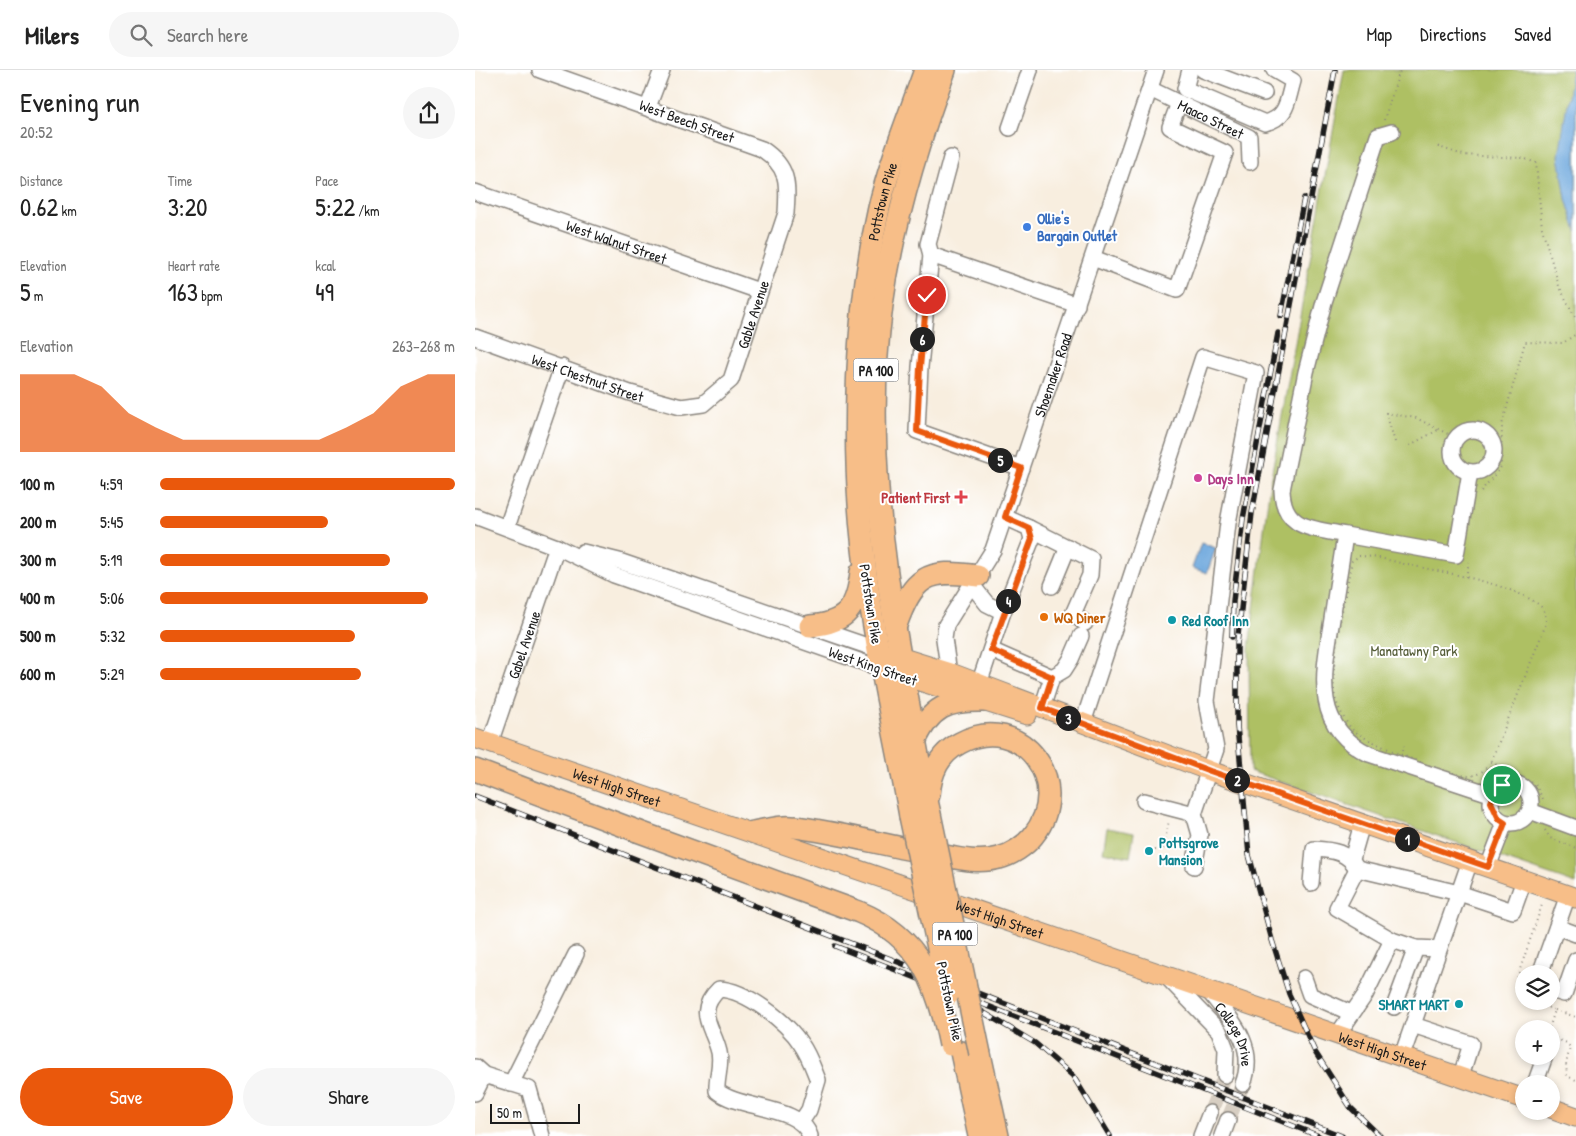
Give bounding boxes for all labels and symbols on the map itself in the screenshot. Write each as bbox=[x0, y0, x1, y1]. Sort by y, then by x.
street label: West Beech Street bbox=[637, 94, 738, 148]
street label: Maaco Street bbox=[1175, 94, 1248, 144]
street label: Pottstown Pike bbox=[862, 159, 902, 242]
place label: Ollie's Bargain Outlet bbox=[1037, 208, 1118, 247]
street label: West Walnut Street bbox=[564, 214, 671, 269]
marker: Ollie's Bargain Outlet bbox=[1021, 221, 1033, 233]
pin bbox=[906, 274, 948, 316]
street label: Gable Avenue bbox=[732, 277, 774, 351]
pin: 6 bbox=[909, 326, 935, 352]
street label: Shoemaker Road bbox=[1028, 330, 1077, 420]
street label: West Chestnut Street bbox=[529, 348, 647, 407]
road number: PA 100 bbox=[853, 358, 899, 382]
pin: 5 bbox=[987, 448, 1013, 472]
place label: Days Inn bbox=[1208, 468, 1254, 490]
marker: Days Inn bbox=[1192, 472, 1204, 484]
place label: Patient First bbox=[881, 487, 951, 508]
marker: Patient First bbox=[954, 490, 968, 504]
street label: Pottstown Pike bbox=[854, 563, 888, 645]
pin: 4 bbox=[995, 588, 1021, 614]
place label: WQ Diner bbox=[1054, 607, 1106, 628]
street label: Gabel Avenue bbox=[502, 608, 545, 681]
place label: Red Roof Inn bbox=[1182, 610, 1249, 631]
marker: WQ Diner bbox=[1038, 611, 1050, 623]
marker: Red Roof Inn bbox=[1166, 614, 1178, 626]
park label: Manatawny Park bbox=[1370, 640, 1458, 661]
street label: West King Street bbox=[826, 641, 921, 691]
pin: 3 bbox=[1055, 706, 1081, 730]
street label: West High Street bbox=[570, 762, 664, 812]
pin bbox=[1481, 764, 1523, 806]
pin: 2 bbox=[1225, 768, 1249, 792]
pin: 1 bbox=[1395, 826, 1419, 852]
place label: Pottsgrove Mansion bbox=[1159, 832, 1219, 870]
marker: Pottsgrove Mansion bbox=[1143, 845, 1155, 857]
street label: West High Street bbox=[953, 894, 1047, 944]
road number: PA 100 bbox=[933, 922, 977, 946]
street label: Pottstown Pike bbox=[931, 959, 969, 1043]
place label: SMART MART bbox=[1379, 994, 1450, 1015]
street label: College Drive bbox=[1210, 997, 1258, 1067]
marker: SMART MART bbox=[1453, 998, 1465, 1010]
street label: West High Street bbox=[1336, 1026, 1430, 1075]
scale bar bbox=[490, 1101, 580, 1124]

